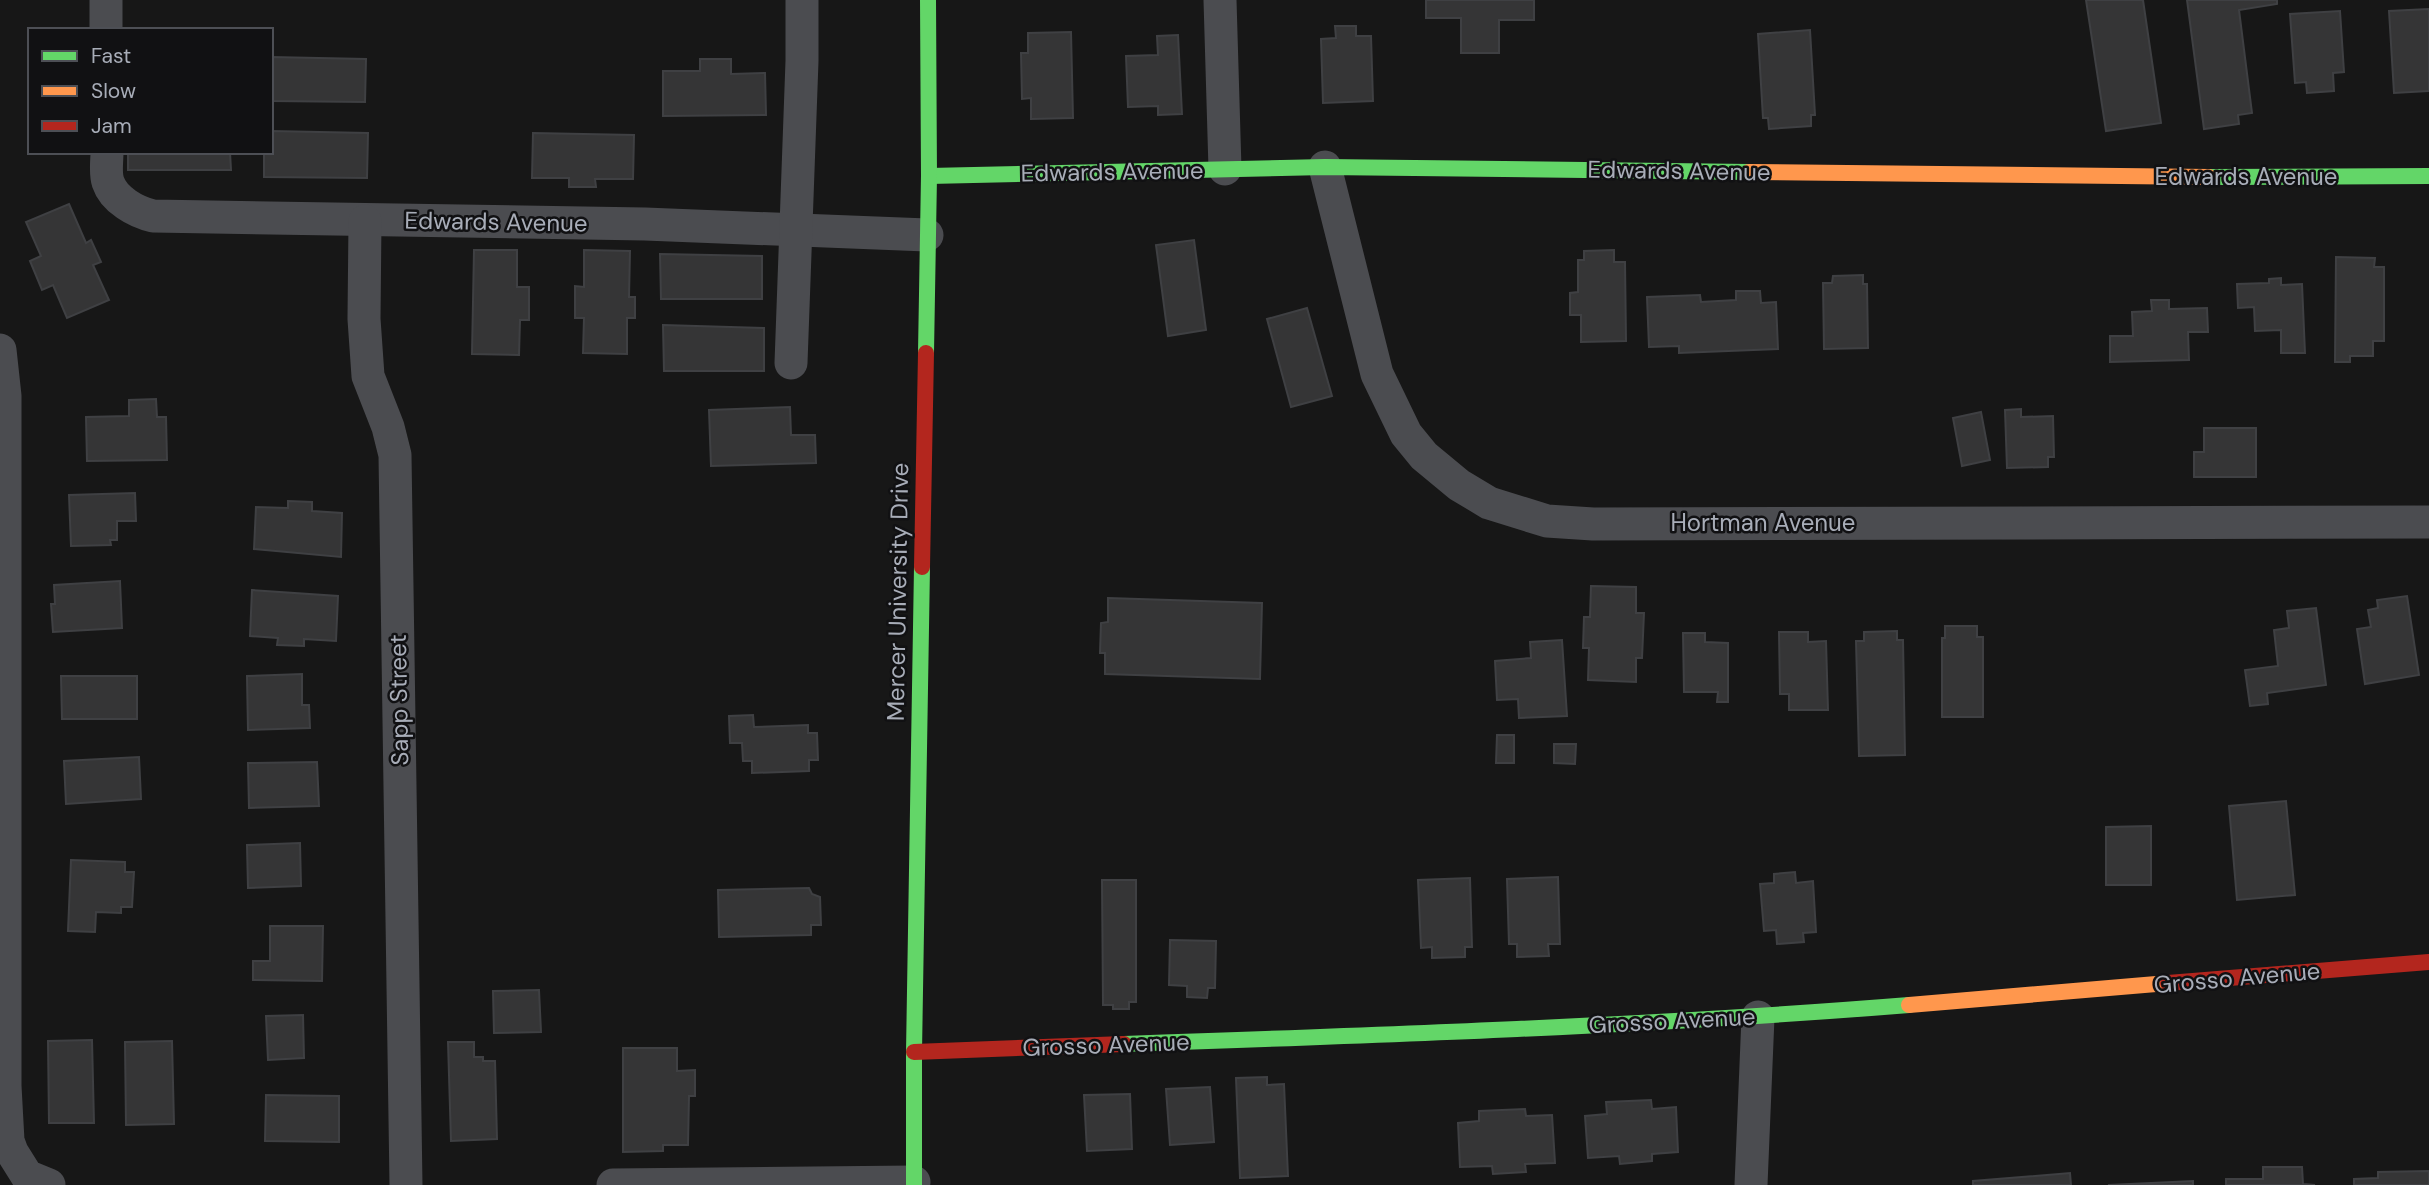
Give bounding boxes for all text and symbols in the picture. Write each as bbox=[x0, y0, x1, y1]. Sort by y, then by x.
legend bbox=[28, 28, 273, 154]
text: Fast bbox=[91, 42, 131, 70]
text: Slow bbox=[91, 77, 136, 105]
text: Jam bbox=[91, 112, 132, 140]
street label: Edwards Avenue bbox=[1587, 153, 1771, 188]
street label: Edwards Avenue bbox=[1020, 154, 1204, 189]
street label: Edwards Avenue bbox=[2155, 161, 2338, 192]
street label: Edwards Avenue bbox=[404, 204, 588, 239]
street label: Mercer University Drive bbox=[880, 463, 915, 721]
street label: Hortman Avenue bbox=[1670, 507, 1856, 538]
street label: Sapp Street bbox=[382, 634, 415, 766]
street label: Grosso Avenue bbox=[2152, 955, 2322, 1000]
street label: Grosso Avenue bbox=[1588, 1001, 1756, 1040]
street label: Grosso Avenue bbox=[1022, 1026, 1190, 1063]

